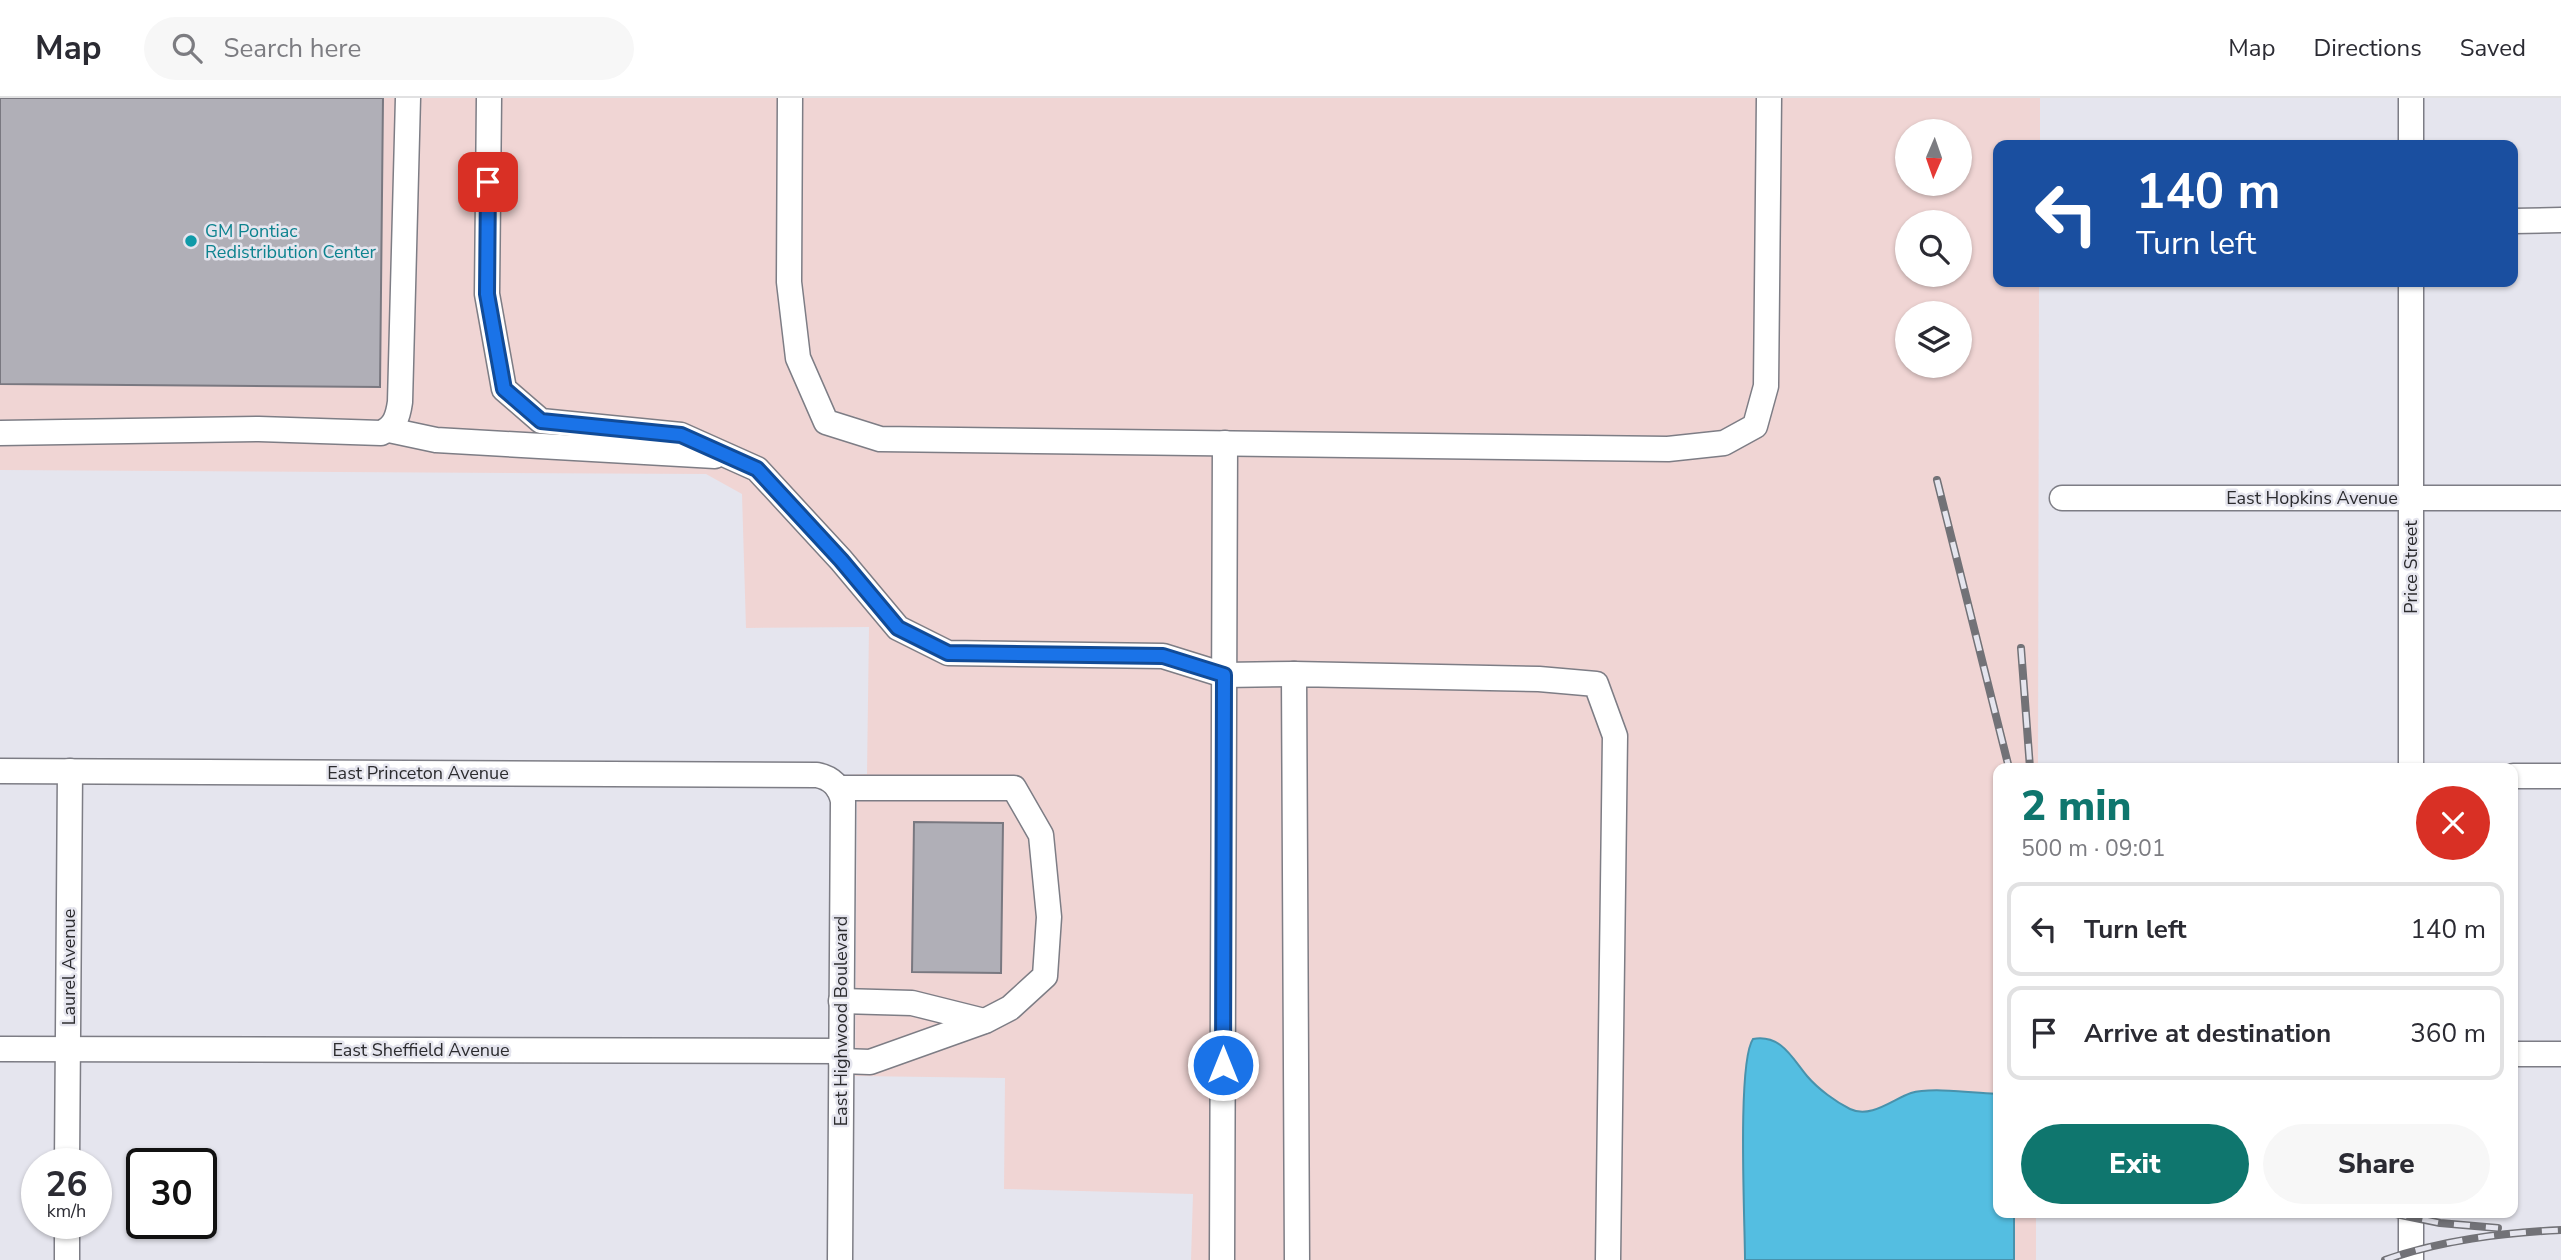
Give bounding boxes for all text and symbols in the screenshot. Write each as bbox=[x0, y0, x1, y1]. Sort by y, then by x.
search box bbox=[144, 17, 634, 80]
text: Map bbox=[35, 26, 102, 71]
icon: search bbox=[168, 29, 206, 67]
text: Search here bbox=[224, 31, 361, 66]
text: Map bbox=[2228, 32, 2275, 64]
text: Directions bbox=[2313, 32, 2422, 64]
text: Saved bbox=[2460, 32, 2526, 64]
north arrow bbox=[1895, 119, 1972, 196]
map controls bbox=[1895, 119, 1972, 378]
pin bbox=[458, 152, 518, 212]
text: 140 m bbox=[2136, 158, 2280, 225]
icon: arrive bbox=[469, 163, 507, 201]
icon: left bbox=[2021, 168, 2112, 259]
button: search bbox=[1895, 210, 1972, 287]
place label: GM Pontiac Redistribution Center bbox=[205, 219, 377, 264]
text: Turn left bbox=[2136, 222, 2256, 265]
marker: GM Pontiac Redistribution Center bbox=[183, 233, 199, 249]
button: layers bbox=[1895, 301, 1972, 378]
street label: East Hopkins Avenue bbox=[2226, 486, 2398, 510]
street label: Price Street bbox=[2399, 520, 2423, 614]
street label: East Princeton Avenue bbox=[327, 761, 509, 785]
text: 2 min bbox=[2021, 778, 2131, 835]
button: close bbox=[2416, 786, 2490, 860]
text: 500 m · 09:01 bbox=[2021, 833, 2166, 864]
street label: Laurel Avenue bbox=[57, 909, 81, 1025]
icon: left bbox=[2025, 910, 2063, 948]
text: Turn left bbox=[2084, 912, 2187, 947]
text: 140 m bbox=[2410, 912, 2486, 947]
street label: East Highwood Boulevard bbox=[829, 916, 853, 1126]
icon: arrive bbox=[2025, 1014, 2063, 1052]
text: Arrive at destination bbox=[2084, 1016, 2331, 1051]
text: 360 m bbox=[2410, 1016, 2486, 1051]
position arrow bbox=[1186, 1028, 1260, 1102]
street label: East Sheffield Avenue bbox=[332, 1038, 510, 1062]
button: Exit bbox=[2021, 1124, 2249, 1204]
button: Share bbox=[2263, 1124, 2490, 1204]
speed limit sign: 30 bbox=[126, 1148, 217, 1239]
text: 26 bbox=[45, 1161, 88, 1208]
text: km/h bbox=[47, 1199, 86, 1223]

